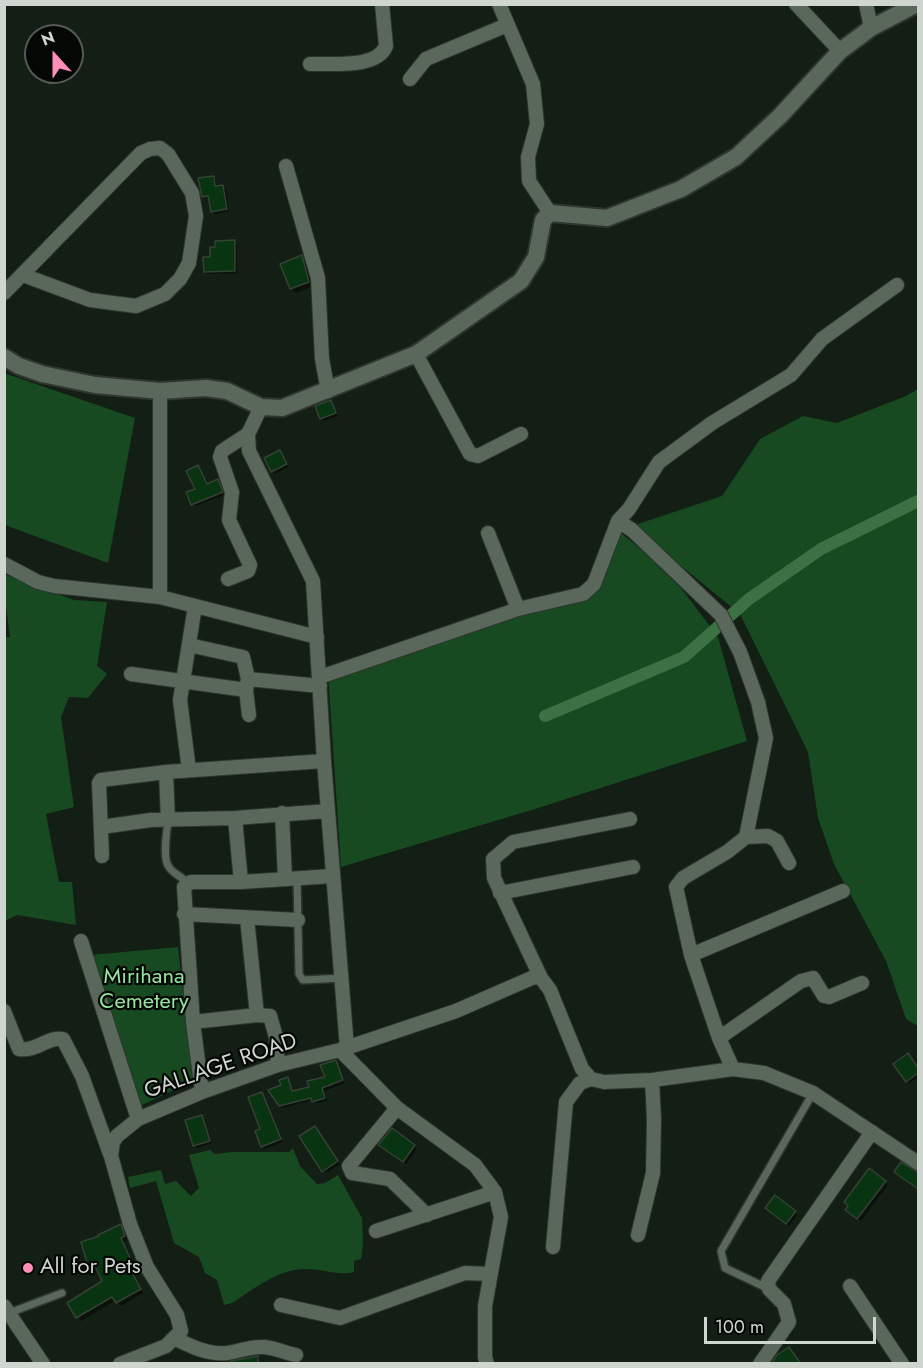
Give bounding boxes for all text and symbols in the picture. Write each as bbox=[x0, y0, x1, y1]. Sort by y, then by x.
north arrow bbox=[24, 24, 84, 84]
text: N bbox=[38, 26, 58, 52]
park label: Mirihana Cemetery bbox=[99, 965, 189, 1016]
street label: GALLAGE ROAD bbox=[141, 1029, 301, 1105]
place label: All for Pets bbox=[40, 1255, 141, 1281]
marker: All for Pets bbox=[21, 1261, 35, 1275]
scale bar bbox=[707, 1305, 880, 1343]
text: 100 m bbox=[715, 1314, 764, 1340]

